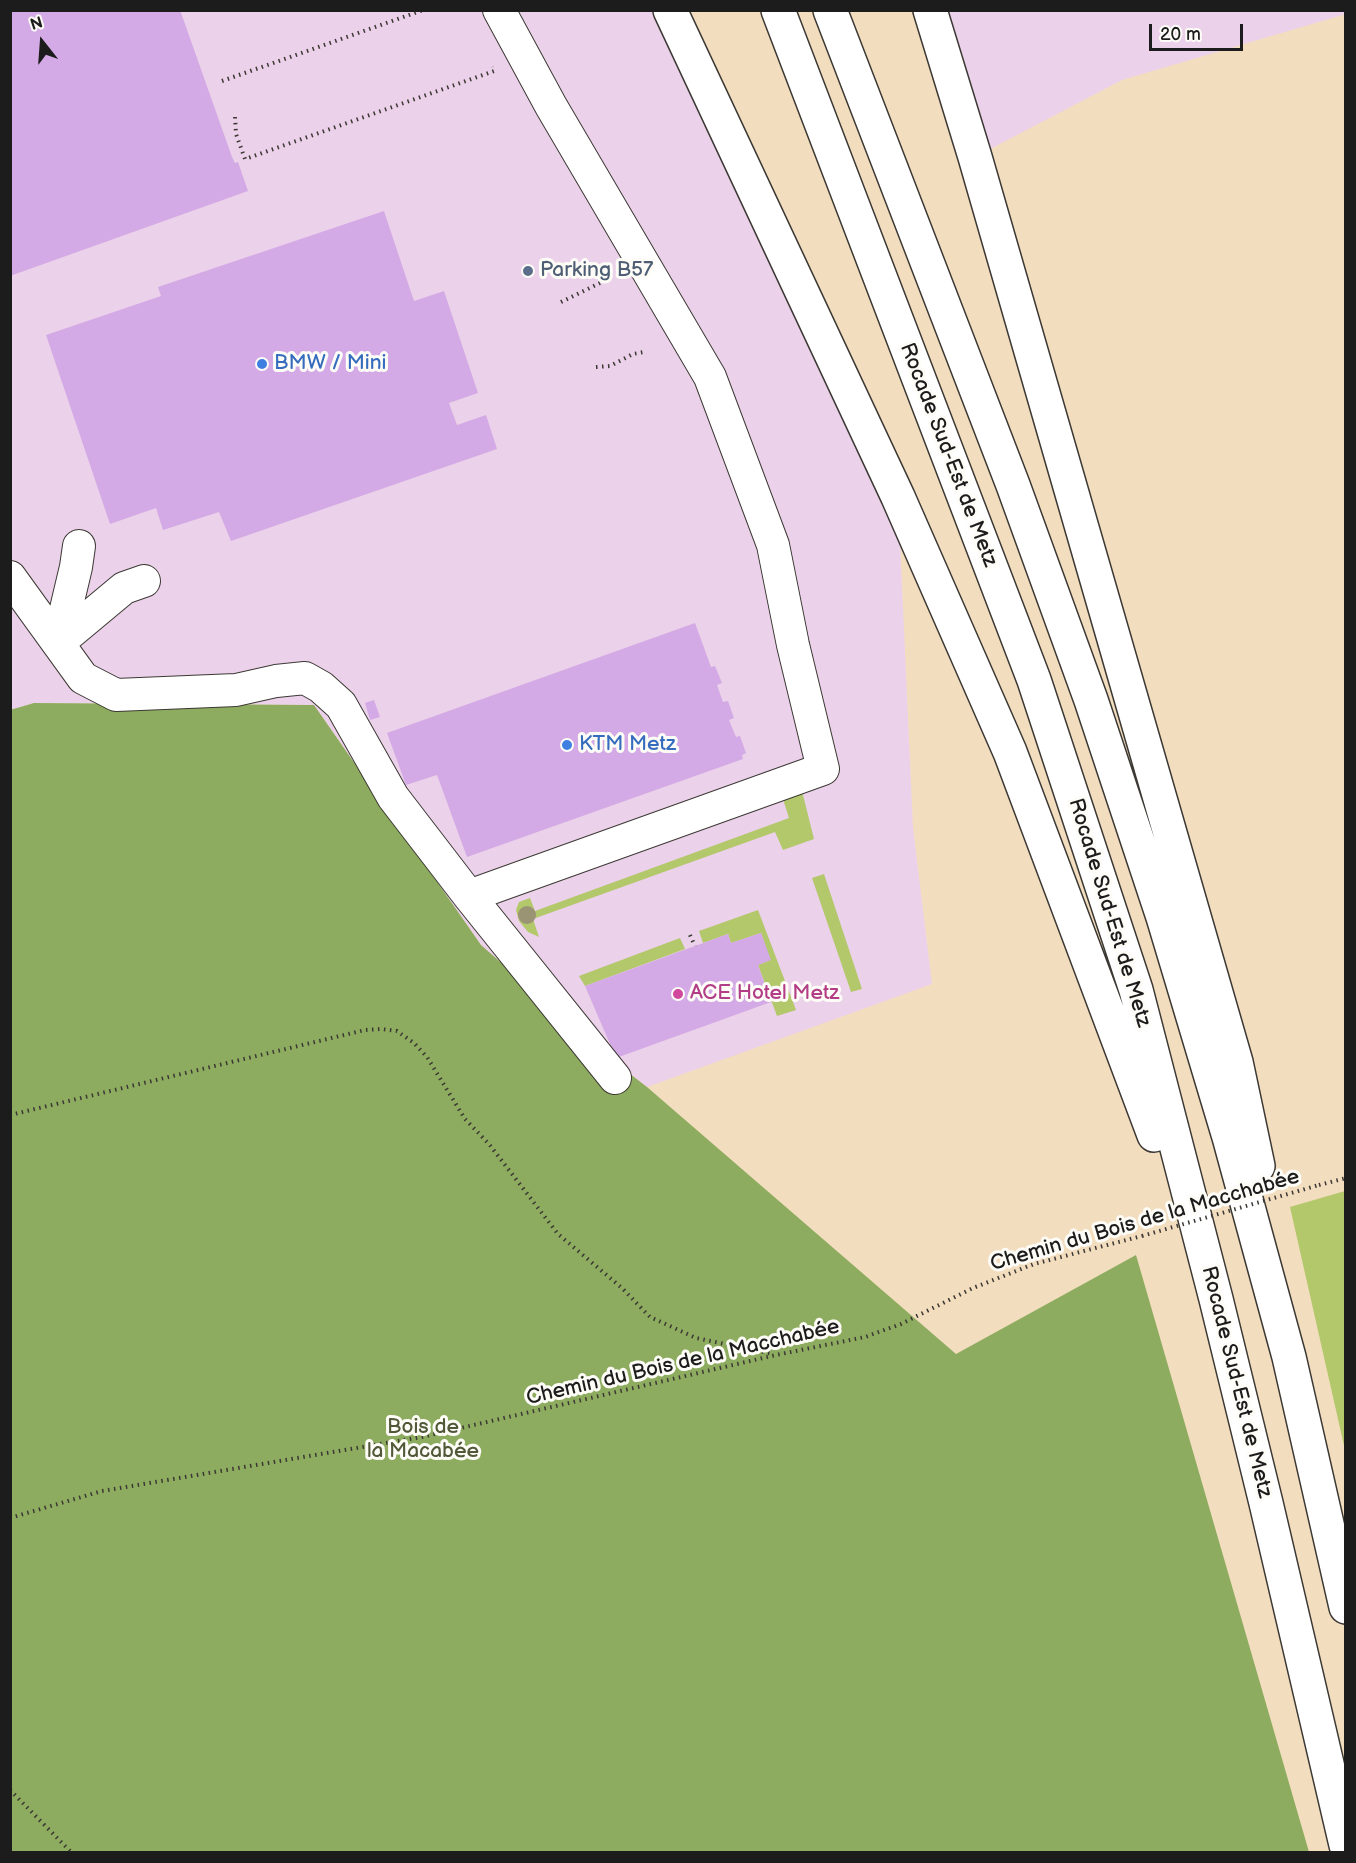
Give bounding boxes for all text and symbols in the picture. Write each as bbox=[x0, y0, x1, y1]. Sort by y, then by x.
north arrow bbox=[12, 12, 72, 72]
scale bar bbox=[1152, 12, 1246, 50]
text: N bbox=[28, 13, 45, 35]
text: 20 m bbox=[1160, 24, 1201, 45]
place label: Parking B57 bbox=[540, 258, 653, 284]
marker: Parking B57 bbox=[521, 264, 535, 278]
street label: Rocade Sud-Est de Metz bbox=[894, 339, 1002, 571]
place label: BMW / Mini bbox=[274, 351, 386, 377]
marker: BMW / Mini bbox=[255, 357, 269, 371]
place label: KTM Metz bbox=[579, 732, 676, 758]
marker: KTM Metz bbox=[560, 738, 574, 752]
street label: Rocade Sud-Est de Metz bbox=[1062, 796, 1156, 1030]
place label: ACE Hotel Metz bbox=[690, 981, 839, 1007]
marker: ACE Hotel Metz bbox=[671, 987, 685, 1001]
street label: Chemin du Bois de la Macchabée bbox=[987, 1165, 1303, 1277]
street label: Rocade Sud-Est de Metz bbox=[1195, 1264, 1277, 1500]
street label: Chemin du Bois de la Macchabée bbox=[524, 1315, 842, 1411]
park label: Bois de la Macabée bbox=[367, 1415, 479, 1465]

